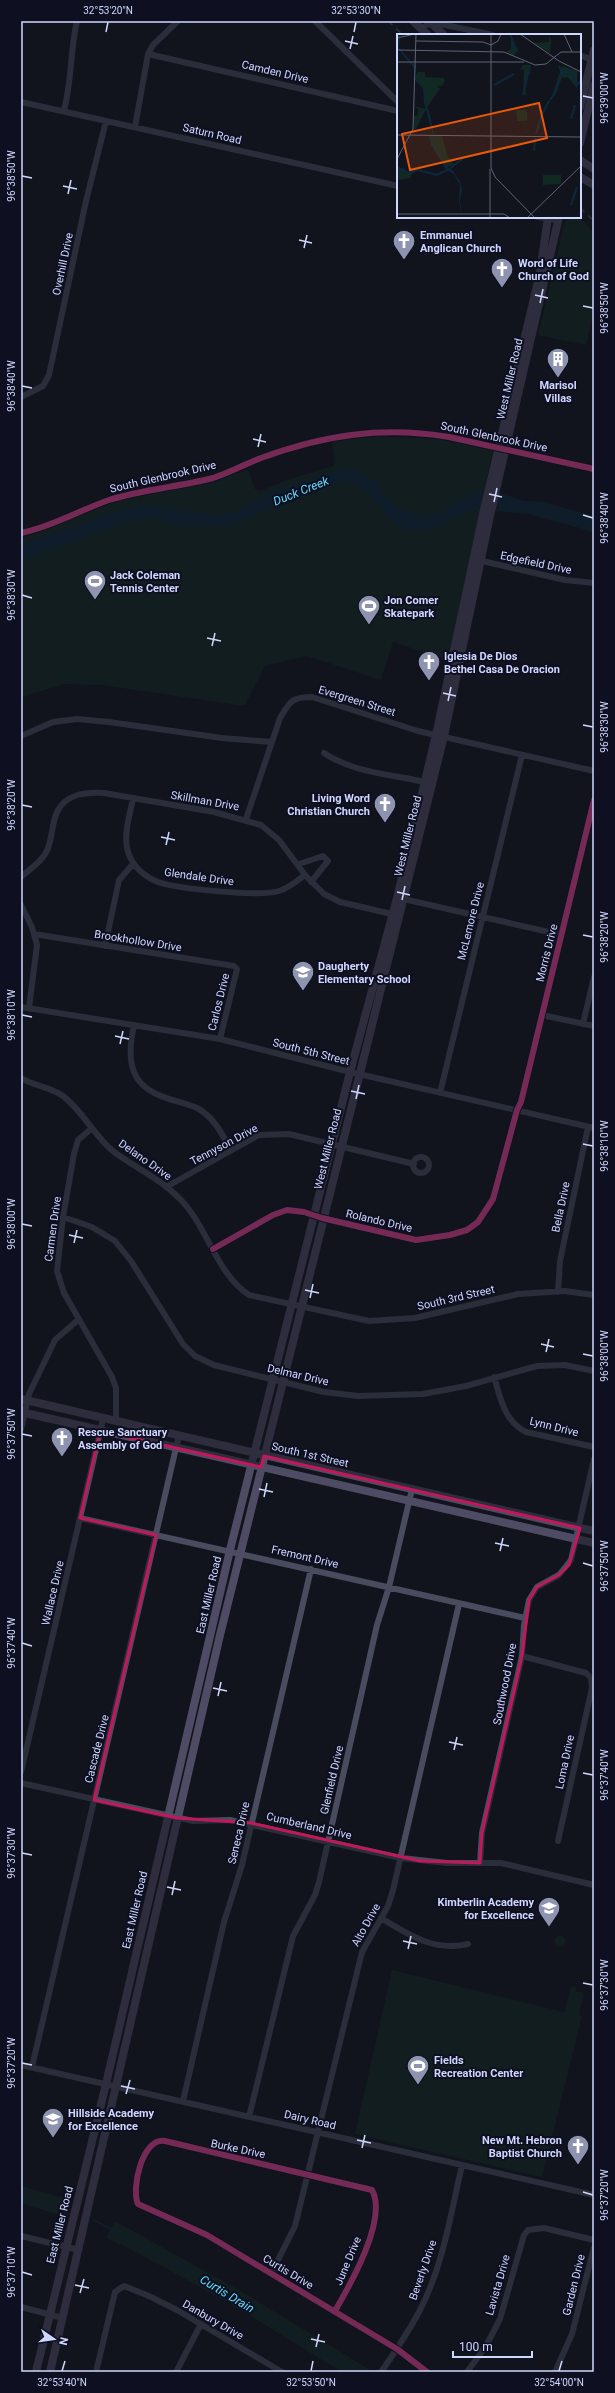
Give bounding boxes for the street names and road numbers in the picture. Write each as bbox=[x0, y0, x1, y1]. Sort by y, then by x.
street label: Camden Drive bbox=[240, 58, 310, 86]
street label: Saturn Road bbox=[181, 121, 243, 147]
street label: Overhill Drive bbox=[50, 231, 76, 297]
street label: West Miller Road bbox=[494, 337, 526, 421]
street label: South Glenbrook Drive bbox=[439, 419, 549, 455]
street label: South Glenbrook Drive bbox=[109, 458, 218, 496]
street label: Edgefield Drive bbox=[499, 549, 573, 577]
street label: Evergreen Street bbox=[317, 683, 398, 719]
street label: Skillman Drive bbox=[170, 789, 240, 813]
street label: West Miller Road bbox=[392, 794, 424, 878]
street label: Glendale Drive bbox=[163, 866, 235, 888]
street label: McLemore Drive bbox=[455, 880, 487, 961]
street label: Morris Drive bbox=[534, 923, 560, 983]
street label: Brookhollow Drive bbox=[93, 928, 183, 954]
street label: Carlos Drive bbox=[206, 972, 232, 1032]
street label: South 5th Street bbox=[271, 1036, 351, 1068]
street label: West Miller Road bbox=[312, 1107, 344, 1191]
street label: Tennyson Drive bbox=[188, 1122, 260, 1168]
street label: Delano Drive bbox=[116, 1137, 174, 1183]
street label: Bella Drive bbox=[549, 1180, 573, 1234]
street label: Carmen Drive bbox=[42, 1195, 64, 1263]
street label: Rolando Drive bbox=[345, 1207, 414, 1235]
street label: South 3rd Street bbox=[416, 1283, 496, 1313]
street label: Delmar Drive bbox=[266, 1362, 330, 1388]
street label: Lynn Drive bbox=[528, 1415, 580, 1439]
street label: South 1st Street bbox=[270, 1440, 350, 1470]
street label: Fremont Drive bbox=[270, 1543, 340, 1571]
street label: East Miller Road bbox=[194, 1555, 224, 1635]
street label: Wallace Drive bbox=[39, 1559, 67, 1627]
street label: Southwood Drive bbox=[491, 1642, 519, 1726]
street label: Cascade Drive bbox=[82, 1713, 112, 1785]
street label: Loma Drive bbox=[553, 1733, 577, 1790]
street label: Glenfield Drive bbox=[318, 1744, 346, 1816]
street label: Seneca Drive bbox=[226, 1800, 253, 1865]
street label: Cumberland Drive bbox=[265, 1810, 353, 1842]
street label: East Miller Road bbox=[120, 1870, 150, 1950]
street label: Alto Drive bbox=[349, 1901, 383, 1949]
street label: Dairy Road bbox=[283, 2108, 337, 2132]
street label: Burke Drive bbox=[210, 2137, 267, 2161]
street label: East Miller Road bbox=[44, 2185, 76, 2265]
street label: June Drive bbox=[332, 2235, 364, 2287]
street label: Beverly Drive bbox=[407, 2238, 439, 2302]
street label: Curtis Drive bbox=[260, 2252, 316, 2292]
street label: Lavista Drive bbox=[483, 2253, 513, 2317]
street label: Garden Drive bbox=[560, 2253, 588, 2317]
street label: Danbury Drive bbox=[180, 2297, 246, 2343]

